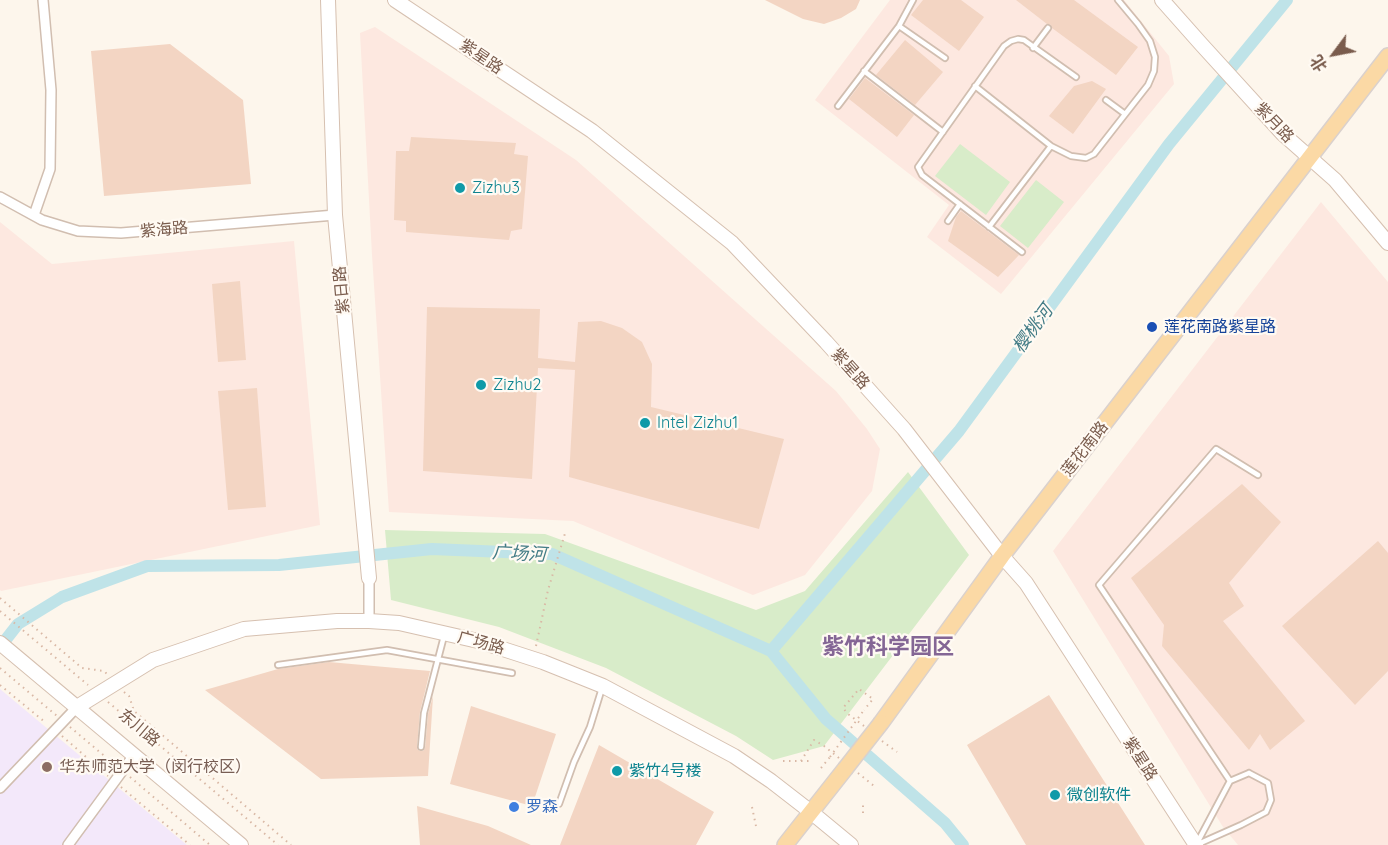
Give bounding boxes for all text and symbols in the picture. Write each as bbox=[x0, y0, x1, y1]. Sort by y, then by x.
north arrow bbox=[1304, 24, 1364, 84]
street label: 紫星路 bbox=[456, 36, 506, 78]
text: 北 bbox=[1306, 51, 1331, 76]
street label: 紫月路 bbox=[1250, 99, 1298, 147]
place label: Zizhu3 bbox=[472, 178, 520, 198]
marker: Zizhu3 bbox=[453, 181, 467, 195]
street label: 紫海路 bbox=[139, 218, 189, 242]
street label: 紫日路 bbox=[330, 265, 354, 315]
water label: 樱桃河 bbox=[1008, 301, 1058, 357]
place label: 莲花南路紫星路 bbox=[1164, 317, 1276, 337]
marker: 莲花南路紫星路 bbox=[1145, 320, 1159, 334]
street label: 紫星路 bbox=[827, 345, 873, 393]
place label: Zizhu2 bbox=[493, 375, 541, 395]
marker: Zizhu2 bbox=[474, 378, 488, 392]
place label: Intel Zizhu1 bbox=[657, 413, 738, 433]
marker: Intel Zizhu1 bbox=[638, 416, 652, 430]
street label: 莲花南路 bbox=[1058, 418, 1112, 480]
water label: 广场河 bbox=[491, 542, 547, 566]
street label: 广场路 bbox=[455, 628, 507, 658]
district label: 紫竹科学园区 bbox=[822, 634, 954, 660]
street label: 东川路 bbox=[114, 705, 164, 751]
street label: 紫星路 bbox=[1119, 734, 1161, 784]
place label: 华东师范大学（闵行校区） bbox=[59, 757, 251, 777]
marker: 华东师范大学（闵行校区） bbox=[40, 760, 54, 774]
place label: 紫竹4号楼 bbox=[629, 761, 701, 781]
marker: 紫竹4号楼 bbox=[610, 764, 624, 778]
place label: 微创软件 bbox=[1067, 785, 1131, 805]
marker: 微创软件 bbox=[1048, 788, 1062, 802]
place label: 罗森 bbox=[526, 797, 558, 817]
marker: 罗森 bbox=[507, 800, 521, 814]

